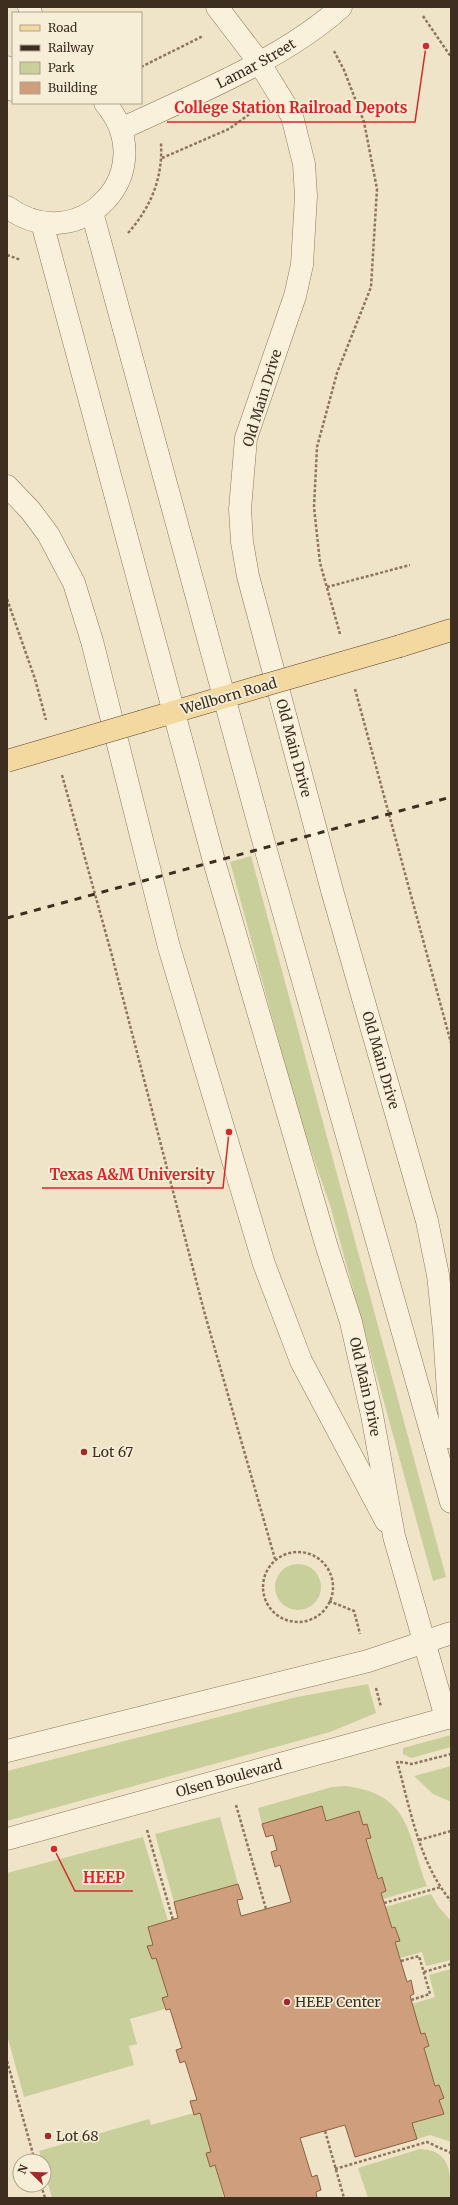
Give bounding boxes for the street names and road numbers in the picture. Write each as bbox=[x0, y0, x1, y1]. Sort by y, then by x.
street label: Lamar Street bbox=[213, 34, 299, 92]
street label: Old Main Drive bbox=[239, 347, 285, 449]
street label: Wellborn Road bbox=[178, 674, 280, 719]
street label: Old Main Drive bbox=[272, 697, 316, 799]
street label: Old Main Drive bbox=[358, 1009, 403, 1111]
street label: Old Main Drive bbox=[346, 1335, 385, 1438]
street label: Olsen Boulevard bbox=[174, 1755, 284, 1801]

